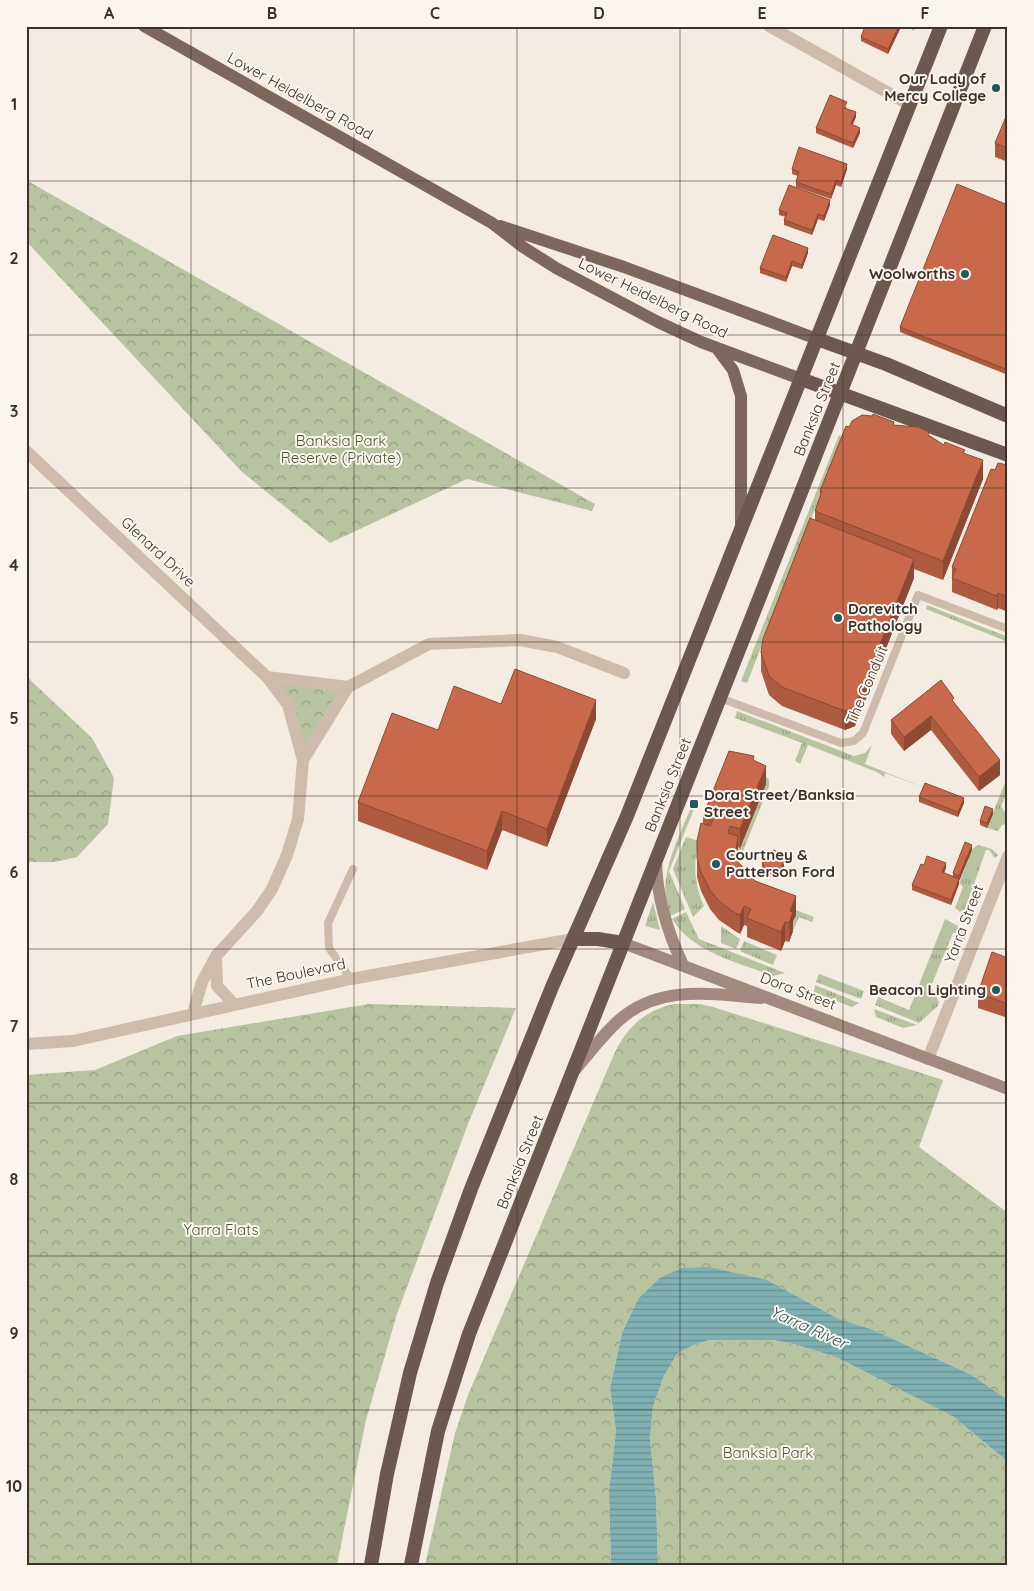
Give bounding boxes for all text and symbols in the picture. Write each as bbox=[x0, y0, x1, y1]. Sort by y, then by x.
text: A bbox=[104, 3, 115, 23]
text: B bbox=[267, 3, 277, 23]
text: C bbox=[430, 3, 440, 23]
text: D bbox=[593, 3, 605, 23]
text: E bbox=[757, 3, 767, 23]
text: F bbox=[921, 3, 930, 23]
street label: Lower Heidelberg Road bbox=[224, 48, 377, 144]
place label: Our Lady of Mercy College bbox=[884, 69, 986, 105]
marker: Our Lady of Mercy College bbox=[990, 82, 1002, 94]
text: 1 bbox=[11, 94, 17, 114]
text: 2 bbox=[9, 248, 19, 268]
street label: Lower Heidelberg Road bbox=[575, 253, 731, 342]
place label: Woolworths bbox=[869, 264, 955, 283]
marker: Woolworths bbox=[959, 268, 971, 280]
street label: Banksia Street bbox=[789, 359, 844, 459]
text: 3 bbox=[10, 401, 18, 421]
park label: Banksia Park Reserve (Private) bbox=[281, 431, 401, 467]
street label: Glenard Drive bbox=[117, 512, 199, 591]
text: 4 bbox=[9, 555, 19, 575]
place label: Dorevitch Pathology bbox=[848, 599, 922, 635]
marker: Dorevitch Pathology bbox=[832, 612, 844, 624]
street label: The Conduit bbox=[841, 643, 892, 727]
text: 5 bbox=[9, 708, 19, 728]
street label: Banksia Street bbox=[640, 735, 695, 835]
place label: Dora Street/Banksia Street bbox=[704, 785, 855, 821]
marker: Dora Street/Banksia Street bbox=[688, 798, 700, 810]
place label: Courtney & Patterson Ford bbox=[726, 845, 835, 881]
marker: Courtney & Patterson Ford bbox=[710, 858, 722, 870]
text: 6 bbox=[10, 862, 19, 882]
street label: Yarra Street bbox=[940, 882, 987, 966]
street label: The Boulevard bbox=[245, 954, 347, 993]
street label: Dora Street bbox=[758, 967, 839, 1014]
place label: Beacon Lighting bbox=[869, 980, 986, 999]
marker: Beacon Lighting bbox=[990, 984, 1002, 996]
text: 7 bbox=[10, 1016, 19, 1036]
street label: Banksia Street bbox=[492, 1112, 547, 1212]
text: 8 bbox=[10, 1169, 19, 1189]
park label: Yarra Flats bbox=[183, 1220, 259, 1239]
water label: Yarra River bbox=[767, 1301, 852, 1354]
text: 9 bbox=[9, 1323, 19, 1343]
park label: Banksia Park bbox=[723, 1443, 813, 1462]
text: 10 bbox=[6, 1476, 22, 1496]

